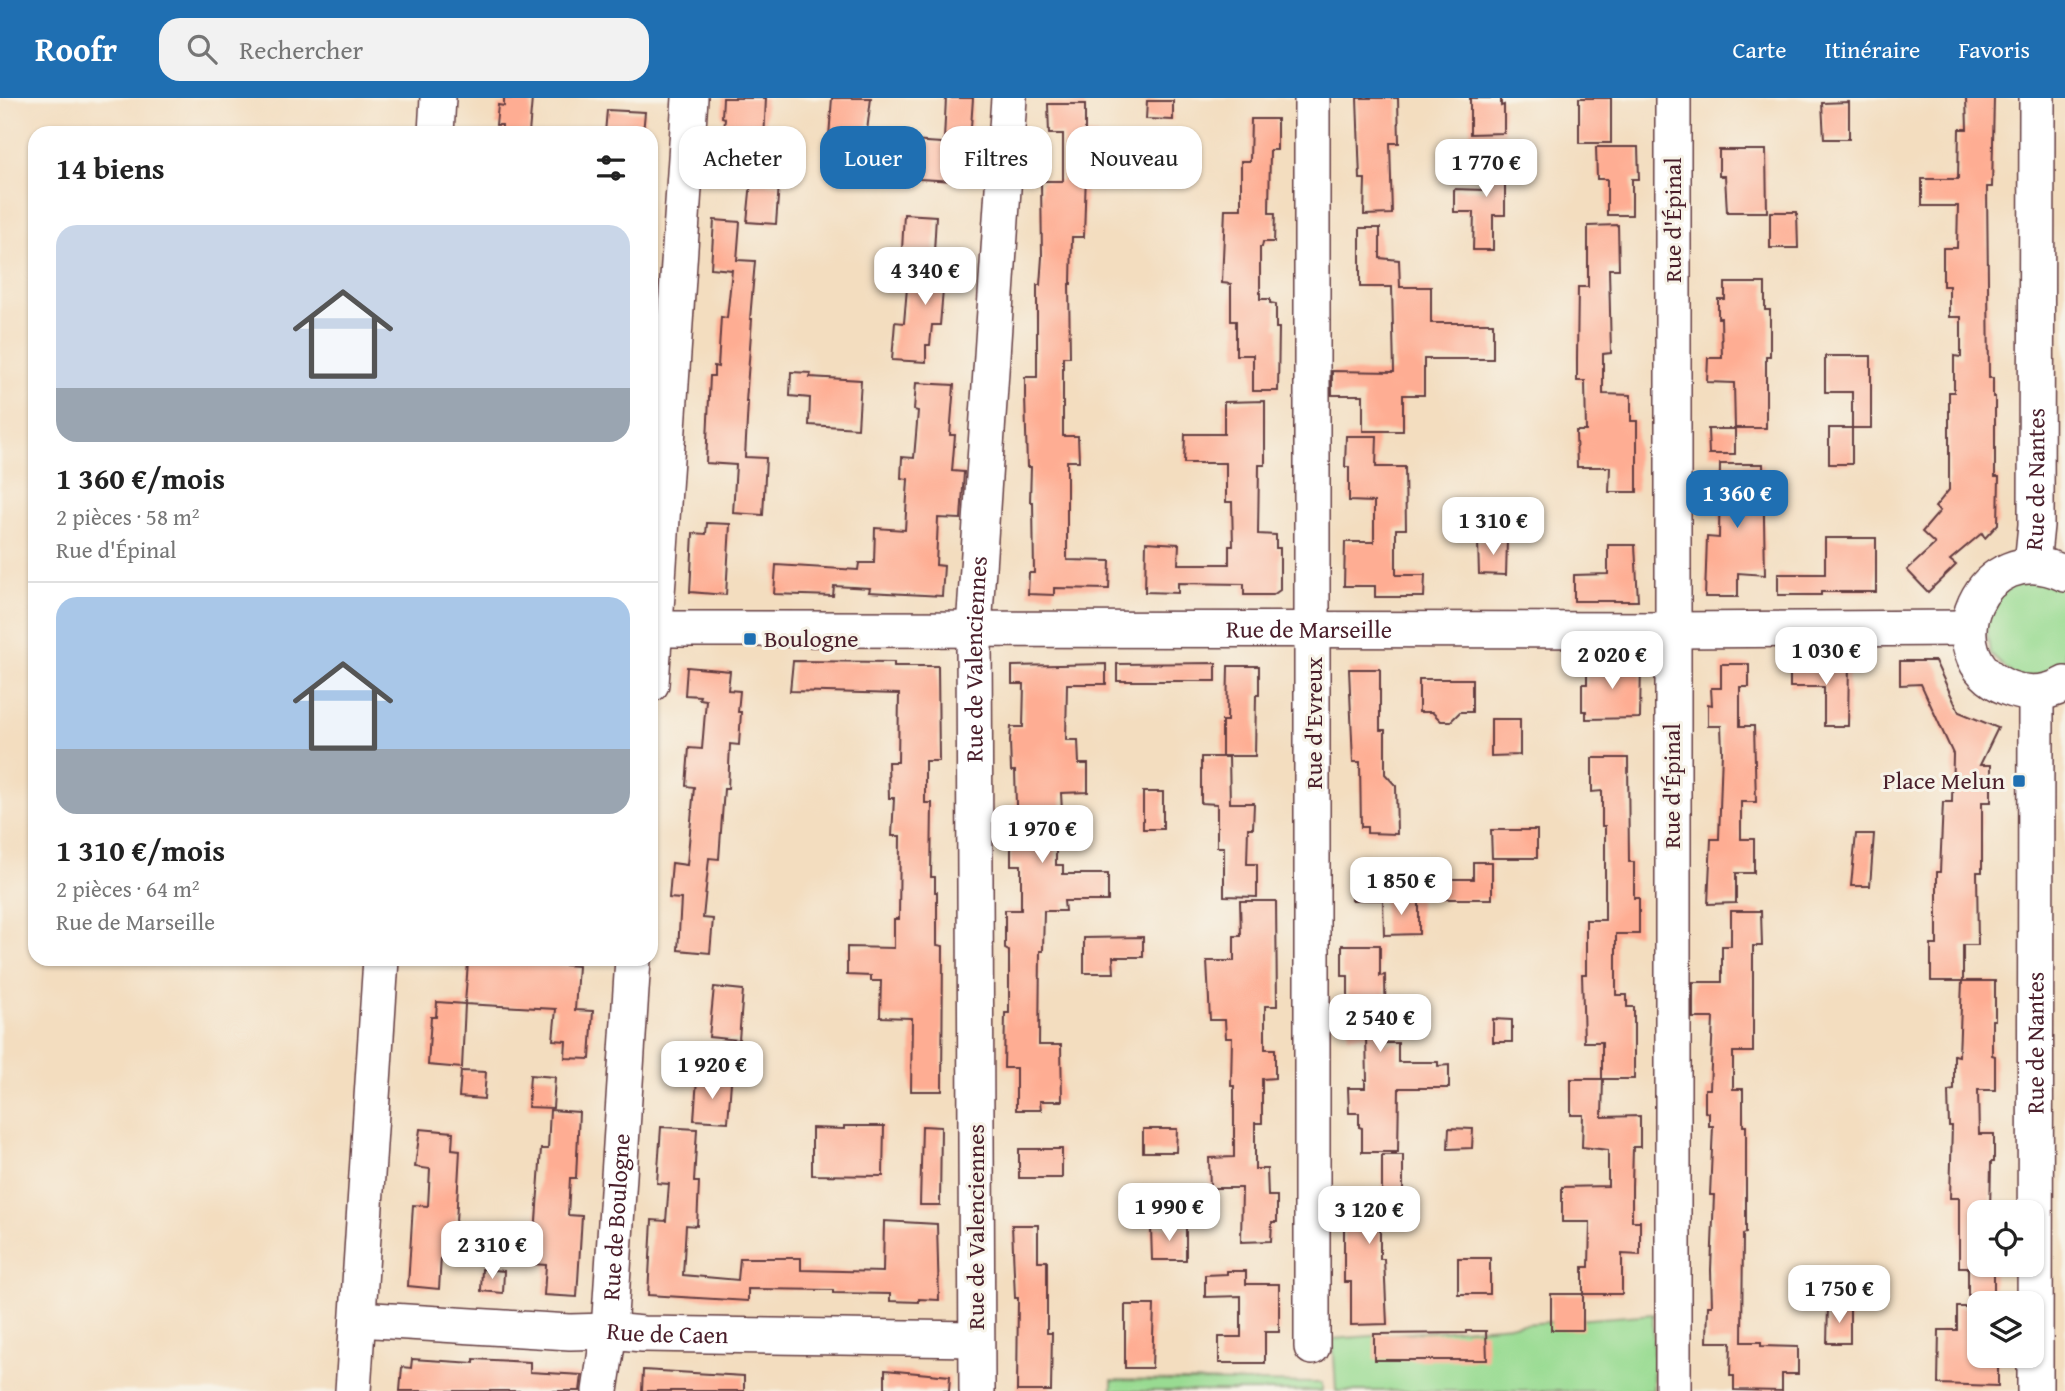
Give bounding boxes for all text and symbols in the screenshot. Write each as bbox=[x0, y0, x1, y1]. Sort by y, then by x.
search box bbox=[159, 18, 649, 81]
text: Roofr bbox=[35, 25, 117, 73]
icon: search bbox=[183, 30, 221, 68]
text: Rechercher bbox=[239, 30, 363, 69]
text: Carte bbox=[1733, 32, 1787, 67]
text: Itinéraire bbox=[1825, 32, 1920, 67]
text: Favoris bbox=[1958, 32, 2030, 67]
chip: Acheter bbox=[679, 126, 806, 189]
chip: Louer bbox=[820, 126, 926, 189]
chip: Filtres bbox=[940, 126, 1052, 189]
chip: Nouveau bbox=[1066, 126, 1202, 189]
pin: 1 770 € bbox=[1421, 140, 1551, 199]
text: 1 770 € bbox=[1451, 145, 1521, 178]
text: 14 biens bbox=[56, 146, 165, 190]
icon: filters bbox=[592, 149, 630, 187]
street label: Rue d'Épinal bbox=[1655, 157, 1690, 283]
pin: 4 340 € bbox=[860, 248, 990, 307]
text: 4 340 € bbox=[890, 253, 960, 286]
icon: home bbox=[280, 271, 406, 397]
street label: Rue de Nantes bbox=[2016, 408, 2053, 552]
text: 1 360 €/mois bbox=[56, 456, 225, 500]
pin: 1 360 € bbox=[1672, 470, 1802, 530]
text: 1 360 € bbox=[1702, 476, 1772, 509]
pin: 1 310 € bbox=[1428, 498, 1558, 557]
text: 2 pièces · 58 m² bbox=[56, 500, 200, 533]
text: 1 310 € bbox=[1458, 503, 1528, 536]
text: Rue d'Épinal bbox=[56, 533, 176, 566]
street label: Rue de Valenciennes bbox=[956, 555, 996, 762]
street label: Rue de Marseille bbox=[1226, 612, 1392, 647]
place label: Boulogne bbox=[764, 621, 859, 656]
pin: 1 030 € bbox=[1761, 628, 1891, 687]
marker: Boulogne bbox=[742, 631, 758, 647]
pin: 2 020 € bbox=[1547, 632, 1677, 691]
text: 1 030 € bbox=[1791, 633, 1861, 666]
text: 2 020 € bbox=[1577, 637, 1647, 670]
icon: home bbox=[280, 643, 406, 769]
street label: Rue d'Evreux bbox=[1296, 656, 1331, 789]
street label: Rue d'Épinal bbox=[1654, 723, 1689, 849]
place label: Place Melun bbox=[1883, 763, 2006, 798]
marker: Place Melun bbox=[2011, 773, 2027, 789]
pin: 1 970 € bbox=[977, 806, 1107, 865]
text: 1 970 € bbox=[1007, 811, 1077, 844]
text: 1 310 €/mois bbox=[56, 828, 225, 872]
pin: 1 850 € bbox=[1336, 858, 1466, 917]
text: 1 850 € bbox=[1366, 863, 1436, 896]
text: 2 pièces · 64 m² bbox=[56, 872, 200, 905]
text: Rue de Marseille bbox=[56, 905, 215, 938]
street label: Rue de Nantes bbox=[2017, 972, 2053, 1114]
pin: 2 540 € bbox=[1315, 995, 1445, 1054]
text: 2 540 € bbox=[1345, 1000, 1415, 1033]
pin: 1 920 € bbox=[647, 1042, 777, 1101]
text: 1 920 € bbox=[677, 1047, 747, 1080]
street label: Rue de Valenciennes bbox=[958, 1124, 993, 1330]
street label: Rue de Boulogne bbox=[593, 1132, 639, 1301]
pin: 1 990 € bbox=[1104, 1184, 1234, 1243]
pin: 3 120 € bbox=[1304, 1186, 1434, 1246]
text: 1 990 € bbox=[1134, 1189, 1204, 1222]
text: 3 120 € bbox=[1334, 1192, 1404, 1225]
map controls bbox=[1967, 1200, 2044, 1368]
button: locate bbox=[1967, 1200, 2044, 1277]
pin: 2 310 € bbox=[427, 1222, 557, 1281]
text: 2 310 € bbox=[457, 1227, 527, 1260]
pin: 1 750 € bbox=[1774, 1266, 1904, 1325]
text: 1 750 € bbox=[1804, 1271, 1874, 1304]
button: layers bbox=[1967, 1291, 2044, 1368]
street label: Rue de Caen bbox=[605, 1313, 729, 1352]

